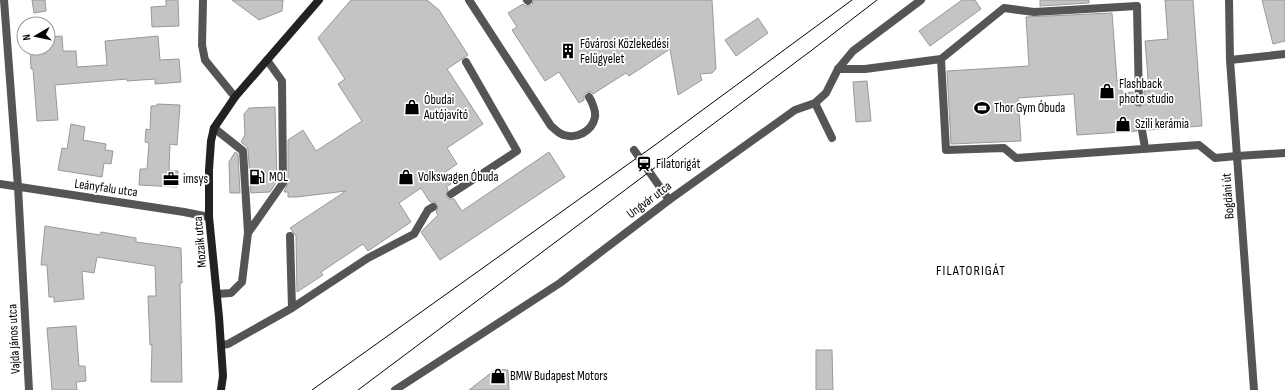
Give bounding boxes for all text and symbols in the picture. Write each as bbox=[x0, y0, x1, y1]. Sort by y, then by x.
north arrow bbox=[16, 16, 56, 56]
text: N bbox=[20, 33, 33, 41]
place label: Fővárosi Közlekedési Felügyelet bbox=[580, 36, 669, 67]
building icon: Fővárosi Közlekedési Felügyelet bbox=[559, 42, 577, 60]
place label: Flashback photo studio bbox=[1119, 76, 1174, 107]
shop icon: Flashback photo studio bbox=[1098, 82, 1116, 100]
place label: Óbudai Autójavító bbox=[423, 92, 468, 123]
shop icon: Óbudai Autójavító bbox=[403, 98, 421, 116]
sports icon: Thor Gym Óbuda bbox=[973, 99, 991, 117]
place label: Thor Gym Óbuda bbox=[994, 100, 1065, 116]
shop icon: Szili kerámia bbox=[1114, 115, 1132, 133]
place label: Szili kerámia bbox=[1135, 116, 1189, 132]
station icon: Filatorigát bbox=[635, 155, 653, 173]
place label: Filatorigát bbox=[656, 156, 700, 172]
fuel station icon: MOL bbox=[248, 168, 266, 186]
shop icon: Volkswagen Óbuda bbox=[397, 168, 415, 186]
place label: MOL bbox=[269, 169, 288, 185]
place label: Volkswagen Óbuda bbox=[418, 169, 499, 185]
office icon: imsys bbox=[162, 170, 180, 188]
place label: imsys bbox=[183, 171, 208, 187]
street label: Bogdáni út bbox=[1218, 172, 1238, 220]
street label: Leányfalu utca bbox=[73, 176, 139, 200]
street label: Ungvár utca bbox=[623, 178, 675, 222]
street label: Mozaik utca bbox=[190, 216, 210, 268]
district label: FILATORIGÁT bbox=[936, 262, 1006, 279]
street label: Vajda János utca bbox=[4, 304, 24, 374]
shop icon: BMW Budapest Motors bbox=[489, 367, 507, 385]
place label: BMW Budapest Motors bbox=[510, 368, 608, 384]

